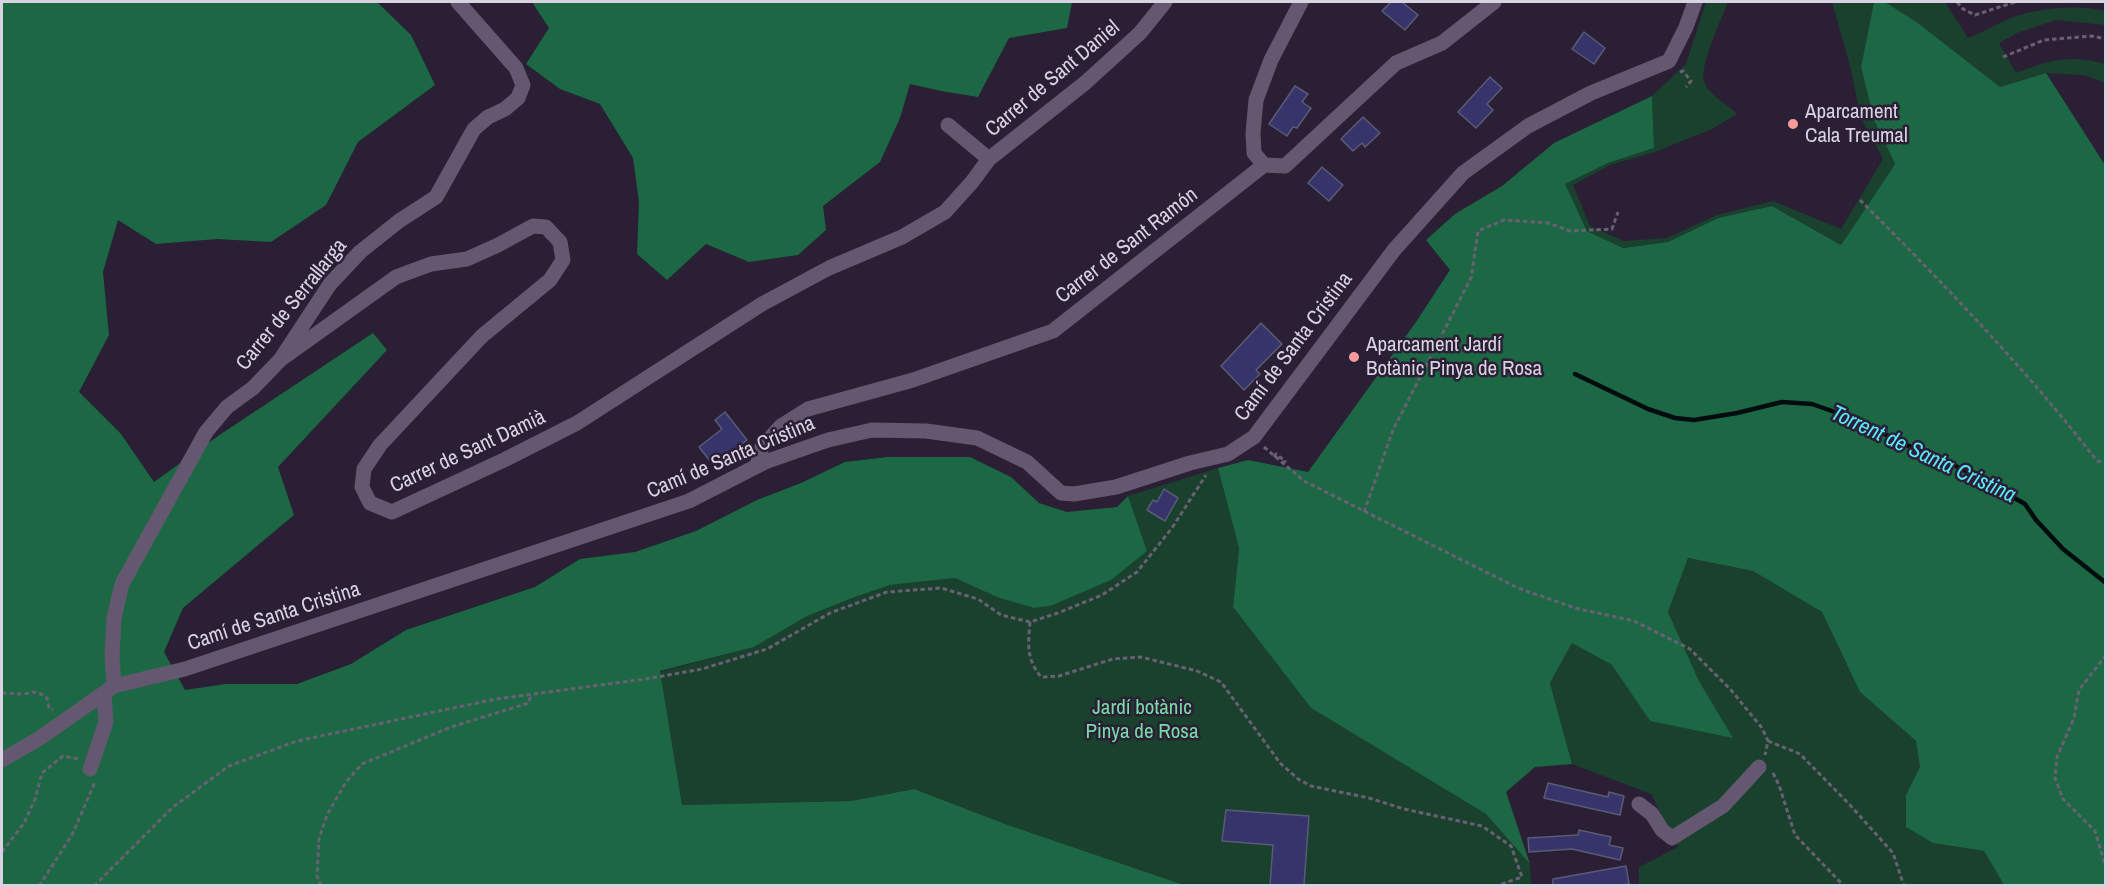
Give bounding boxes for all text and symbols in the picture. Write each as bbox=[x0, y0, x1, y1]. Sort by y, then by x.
street label: Carrer de Sant Daniel bbox=[981, 16, 1125, 142]
place label: Aparcament Cala Treumal bbox=[1805, 99, 1908, 149]
marker: Aparcament Cala Treumal bbox=[1786, 117, 1800, 131]
street label: Carrer de Sant Ramón bbox=[1051, 183, 1203, 309]
street label: Carrer de Serrallarga bbox=[231, 234, 353, 376]
street label: Camí de Santa Cristina bbox=[1230, 268, 1358, 426]
place label: Aparcament Jardí Botànic Pinya de Rosa bbox=[1366, 332, 1542, 382]
marker: Aparcament Jardí Botànic Pinya de Rosa bbox=[1347, 350, 1361, 364]
water label: Torrent de Santa Cristina bbox=[1826, 401, 2020, 509]
street label: Carrer de Sant Damià bbox=[386, 405, 550, 499]
street label: Camí de Santa Cristina bbox=[643, 411, 819, 505]
street label: Camí de Santa Cristina bbox=[185, 577, 363, 657]
park label: Jardí botànic Pinya de Rosa bbox=[1086, 695, 1198, 745]

